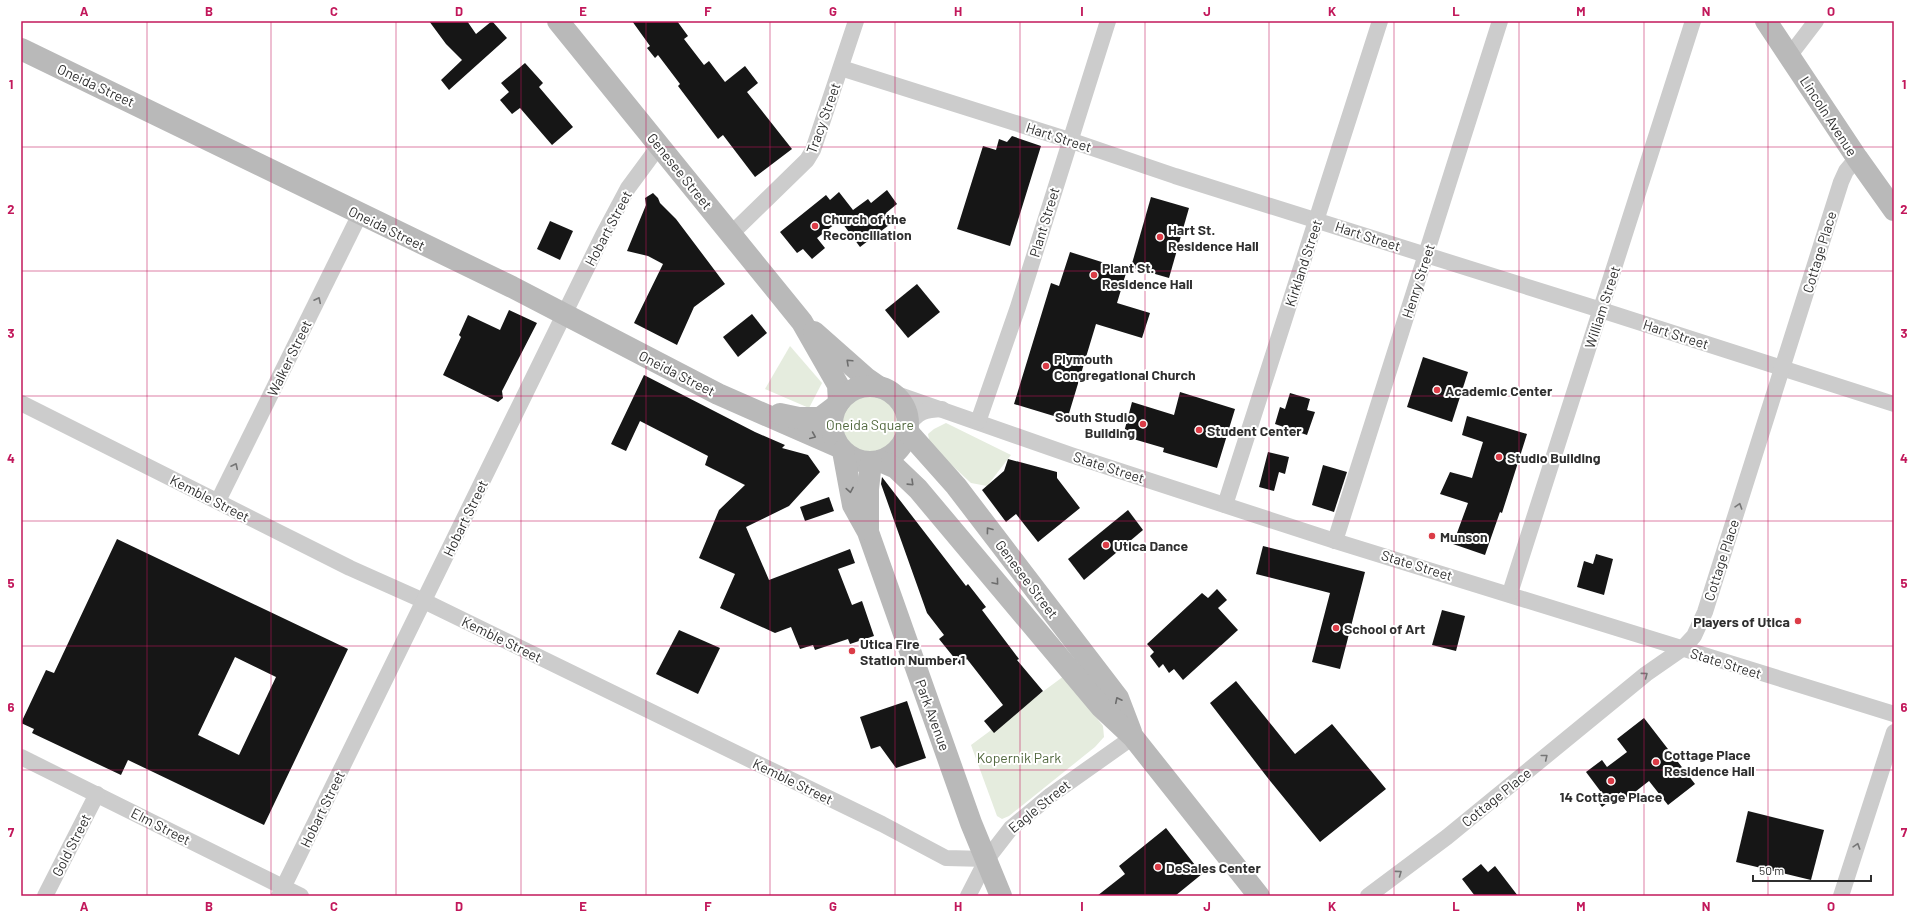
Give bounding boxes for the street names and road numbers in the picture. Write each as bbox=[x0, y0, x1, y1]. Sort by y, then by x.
street label: Oneida Street bbox=[55, 60, 137, 110]
street label: Lincoln Avenue bbox=[1797, 73, 1861, 159]
street label: Tracy Street bbox=[802, 80, 844, 156]
street label: Hart Street bbox=[1024, 118, 1094, 156]
street label: Genesee Street bbox=[644, 129, 716, 213]
street label: Plant Street bbox=[1025, 185, 1063, 259]
street label: Hobart Street bbox=[581, 187, 635, 269]
street label: Oneida Street bbox=[346, 202, 428, 254]
street label: Cottage Place bbox=[1799, 209, 1839, 295]
street label: Kirkland Street bbox=[1281, 217, 1325, 309]
street label: Hart Street bbox=[1333, 217, 1403, 255]
street label: Henry Street bbox=[1398, 242, 1438, 320]
street label: William Street bbox=[1581, 264, 1623, 350]
street label: Hart Street bbox=[1641, 315, 1711, 353]
street label: Walker Street bbox=[263, 317, 315, 399]
street label: Oneida Street bbox=[636, 347, 718, 399]
street label: State Street bbox=[1071, 448, 1147, 486]
street label: Kemble Street bbox=[168, 471, 252, 525]
street label: Hobart Street bbox=[439, 477, 491, 559]
street label: Cottage Place bbox=[1700, 517, 1742, 603]
street label: Genesee Street bbox=[992, 537, 1062, 621]
street label: State Street bbox=[1379, 546, 1455, 584]
street label: Kemble Street bbox=[459, 612, 545, 666]
street label: State Street bbox=[1688, 644, 1764, 682]
street label: Park Avenue bbox=[912, 677, 954, 753]
street label: Kemble Street bbox=[750, 754, 836, 808]
street label: Cottage Place bbox=[1458, 764, 1534, 830]
street label: Hobart Street bbox=[296, 768, 348, 850]
street label: Eagle Street bbox=[1005, 776, 1073, 836]
street label: Elm Street bbox=[128, 804, 194, 848]
street label: Gold Street bbox=[48, 811, 94, 879]

